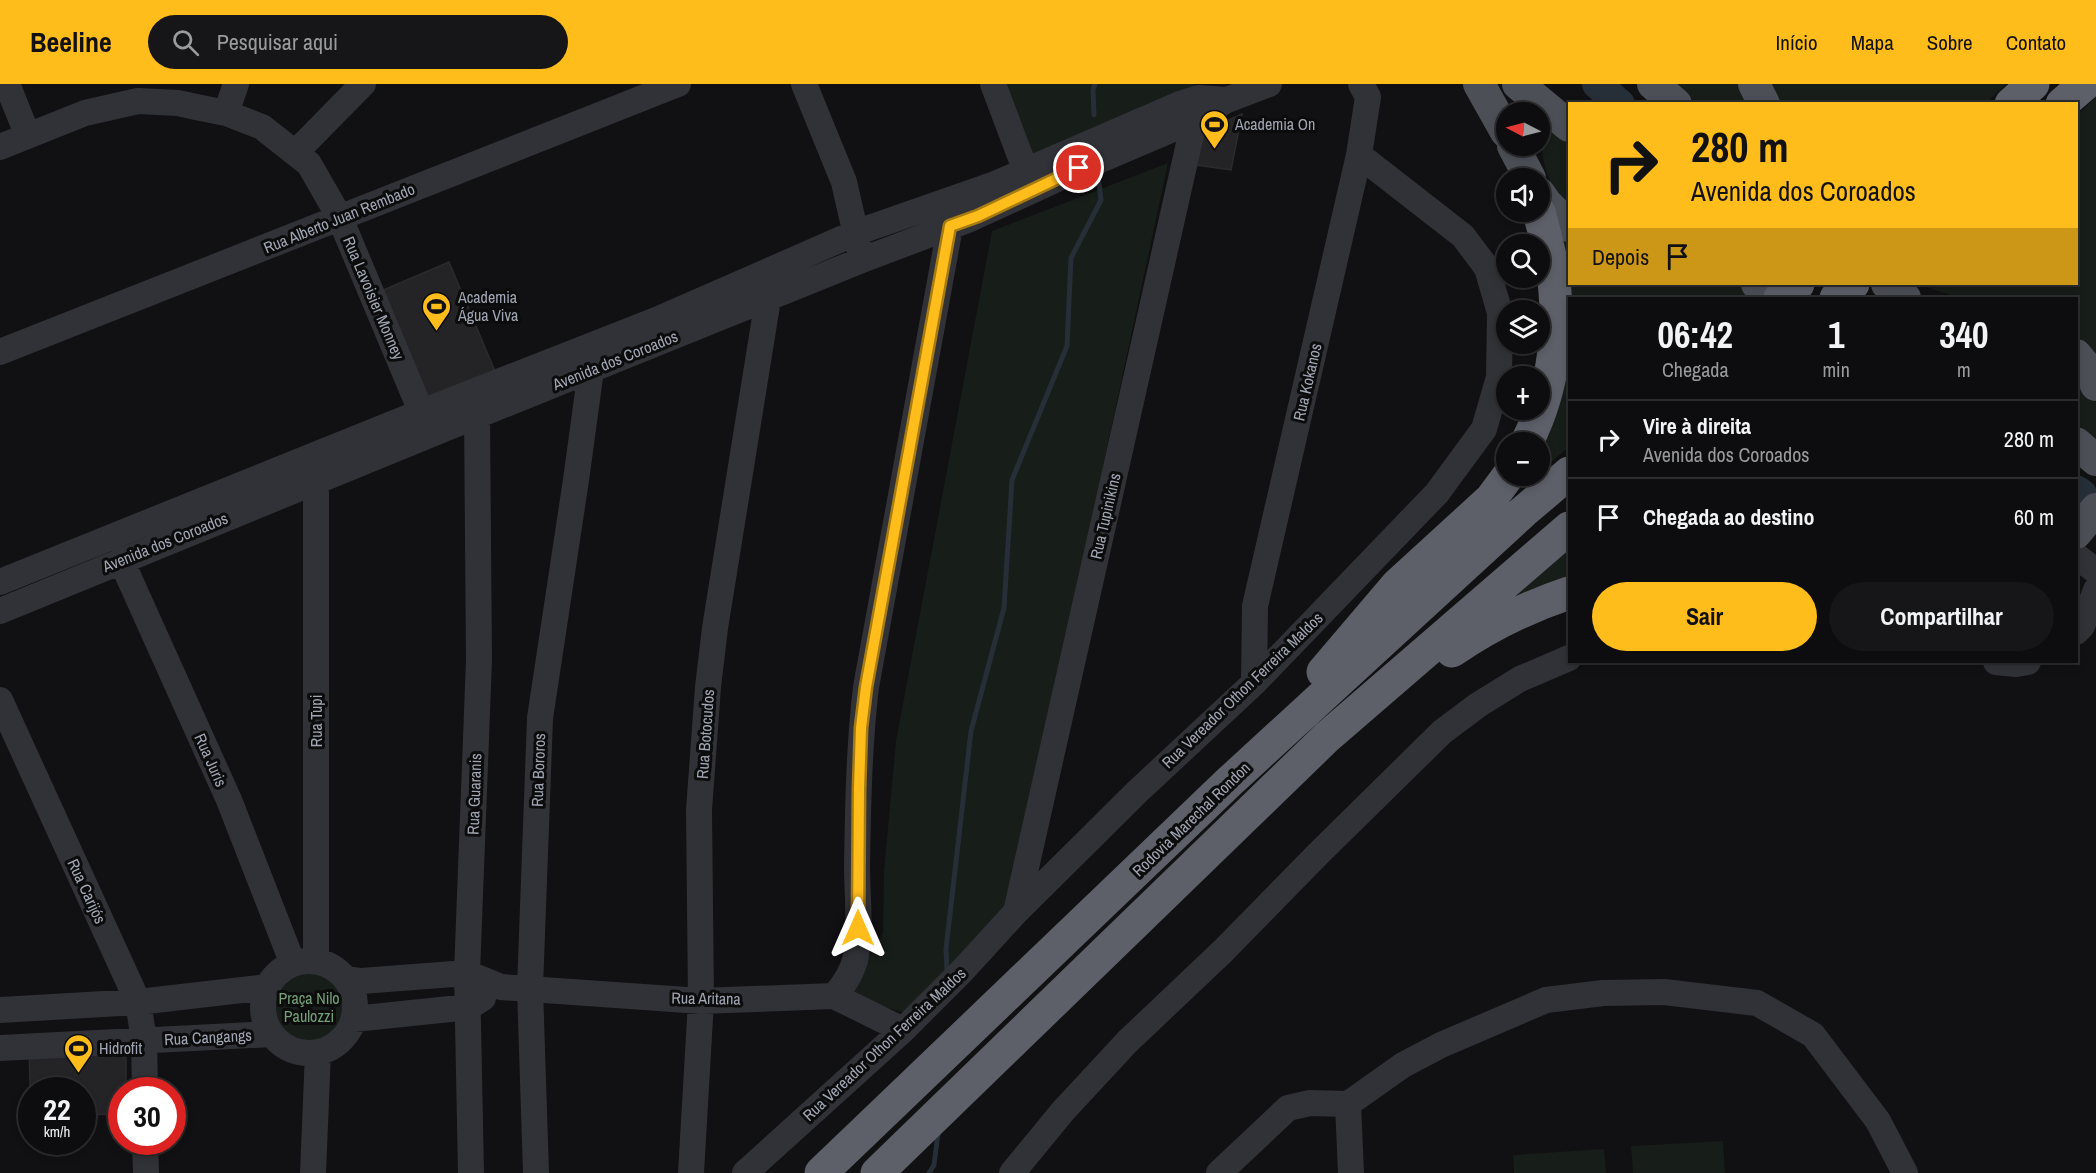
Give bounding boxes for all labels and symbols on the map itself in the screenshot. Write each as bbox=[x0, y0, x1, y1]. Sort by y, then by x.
north arrow bbox=[1496, 102, 1550, 156]
sports icon: Academia On bbox=[1198, 108, 1230, 150]
place label: Academia On bbox=[1234, 113, 1315, 135]
pin bbox=[1053, 142, 1104, 193]
street label: Rua Alberto Juan Rembado bbox=[260, 178, 418, 258]
street label: Rua Lavoisier Monney bbox=[338, 233, 410, 363]
place label: Academia Água Viva bbox=[457, 286, 519, 326]
sports icon: Academia Água Viva bbox=[421, 290, 453, 332]
street label: Avenida dos Coroados bbox=[548, 325, 681, 396]
street label: Rua Kokanos bbox=[1287, 341, 1327, 423]
street label: Rua Tupinikins bbox=[1084, 471, 1126, 561]
street label: Avenida dos Coroados bbox=[98, 507, 231, 578]
street label: Rua Vereador Othon Ferreira Maldos bbox=[1157, 607, 1327, 773]
street label: Rua Botocudos bbox=[691, 688, 719, 780]
street label: Rua Tupi bbox=[305, 695, 327, 747]
street label: Rua Juris bbox=[190, 730, 232, 790]
street label: Rua Bororos bbox=[526, 733, 550, 807]
street label: Rua Guaranis bbox=[462, 753, 486, 835]
street label: Rodovia Marechal Rondon bbox=[1127, 757, 1255, 881]
street label: Rua Carijós bbox=[62, 855, 112, 927]
position arrow bbox=[826, 896, 890, 960]
street label: Rua Vereador Othon Ferreira Maldos bbox=[798, 962, 970, 1126]
street label: Rua Aritana bbox=[671, 986, 742, 1010]
park label: Praça Nilo Paulozzi bbox=[278, 987, 340, 1027]
street label: Rua Cangangs bbox=[164, 1024, 252, 1050]
sports icon: Hidrofit bbox=[62, 1032, 94, 1074]
place label: Hidrofit bbox=[99, 1037, 142, 1059]
speed limit sign: 30 bbox=[108, 1077, 186, 1155]

